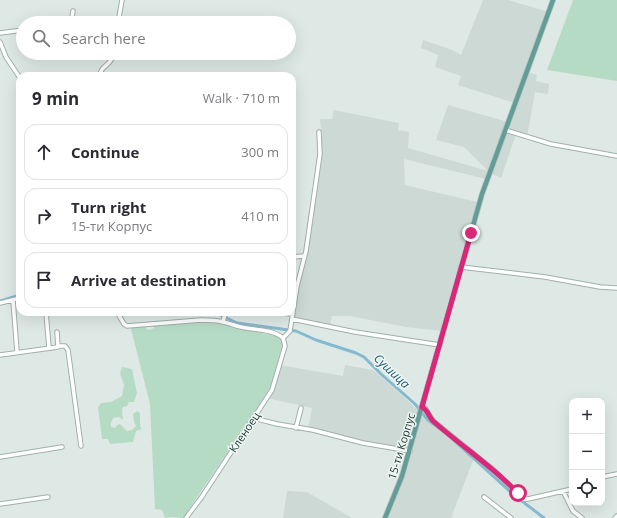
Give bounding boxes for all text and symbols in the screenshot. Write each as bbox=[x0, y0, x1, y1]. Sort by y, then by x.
search box bbox=[16, 16, 296, 60]
icon: search bbox=[30, 27, 52, 49]
text: Search here bbox=[62, 28, 146, 48]
text: 9 min bbox=[32, 87, 79, 110]
text: Walk · 710 m bbox=[203, 89, 280, 107]
icon: ahead bbox=[33, 141, 55, 163]
text: Continue bbox=[71, 142, 139, 162]
text: 300 m bbox=[241, 143, 279, 161]
text: Turn right bbox=[71, 197, 146, 217]
icon: right bbox=[33, 205, 55, 227]
text: 410 m bbox=[241, 207, 279, 225]
text: 15-ти Корпус bbox=[71, 217, 152, 235]
route end bbox=[462, 224, 480, 242]
icon: arrive bbox=[33, 269, 55, 291]
text: Arrive at destination bbox=[71, 270, 226, 290]
water label: Сушица bbox=[370, 350, 414, 392]
map controls bbox=[569, 398, 605, 506]
button: + bbox=[569, 398, 605, 434]
street label: Кленоец bbox=[225, 409, 263, 455]
street label: 15-ти Корпус bbox=[384, 411, 418, 481]
button: − bbox=[569, 434, 605, 470]
button: locate bbox=[569, 470, 605, 506]
route start bbox=[509, 484, 527, 502]

